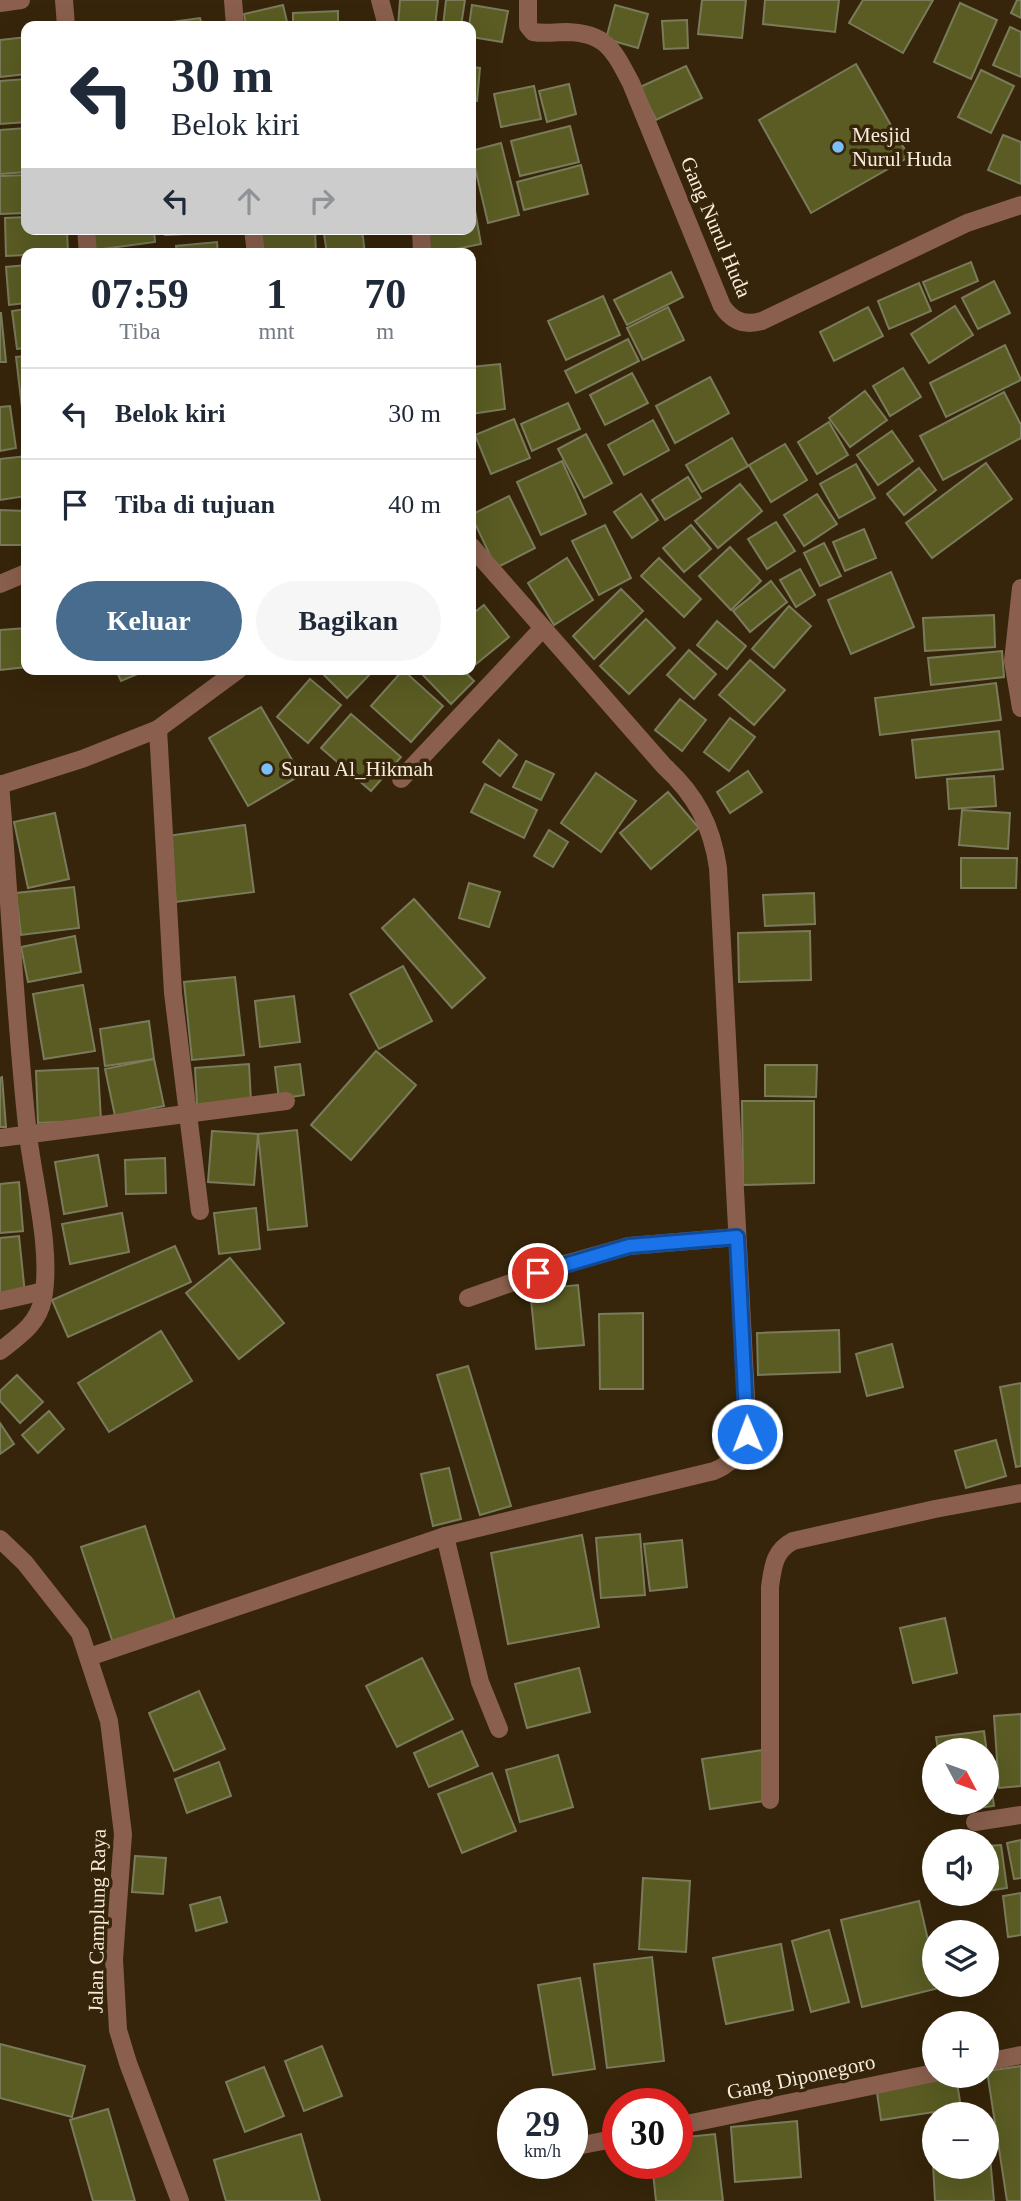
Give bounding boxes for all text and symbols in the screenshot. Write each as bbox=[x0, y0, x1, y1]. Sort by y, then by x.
text: 30 m bbox=[171, 48, 273, 103]
icon: left bbox=[56, 49, 147, 140]
text: Belok kiri bbox=[171, 106, 300, 142]
place label: Mesjid Nurul Huda bbox=[852, 123, 952, 171]
marker: Mesjid Nurul Huda bbox=[830, 139, 846, 155]
street label: Gang Nurul Huda bbox=[676, 153, 757, 302]
icon: left bbox=[157, 182, 195, 220]
icon: ahead bbox=[230, 182, 268, 220]
icon: right bbox=[303, 182, 341, 220]
text: 07:59 bbox=[91, 271, 189, 317]
text: 1 bbox=[266, 271, 287, 317]
text: 70 bbox=[364, 271, 406, 317]
text: Tiba bbox=[119, 319, 160, 344]
text: mnt bbox=[259, 319, 294, 344]
text: m bbox=[376, 319, 394, 344]
icon: left bbox=[56, 395, 94, 433]
text: Belok kiri bbox=[115, 399, 226, 428]
text: 30 m bbox=[388, 399, 441, 428]
icon: arrive bbox=[56, 486, 94, 524]
text: Tiba di tujuan bbox=[115, 490, 275, 519]
text: 40 m bbox=[388, 490, 441, 519]
button: Keluar bbox=[56, 581, 242, 661]
button: Bagikan bbox=[256, 581, 441, 661]
place label: Surau Al_Hikmah bbox=[281, 757, 434, 781]
marker: Surau Al_Hikmah bbox=[259, 761, 275, 777]
pin bbox=[508, 1243, 568, 1303]
icon: arrive bbox=[519, 1254, 557, 1292]
position arrow bbox=[710, 1397, 784, 1471]
north arrow bbox=[922, 1738, 999, 1815]
map controls bbox=[922, 1738, 999, 2179]
street label: Jalan Camplung Raya bbox=[83, 1828, 111, 2013]
button: sound bbox=[922, 1829, 999, 1906]
button: layers bbox=[922, 1920, 999, 1997]
button: + bbox=[922, 2011, 999, 2088]
street label: Gang Diponegoro bbox=[725, 2050, 877, 2104]
speed limit sign: 30 bbox=[602, 2088, 693, 2179]
button: − bbox=[922, 2102, 999, 2179]
text: 29 bbox=[525, 2105, 560, 2144]
text: km/h bbox=[524, 2141, 561, 2161]

